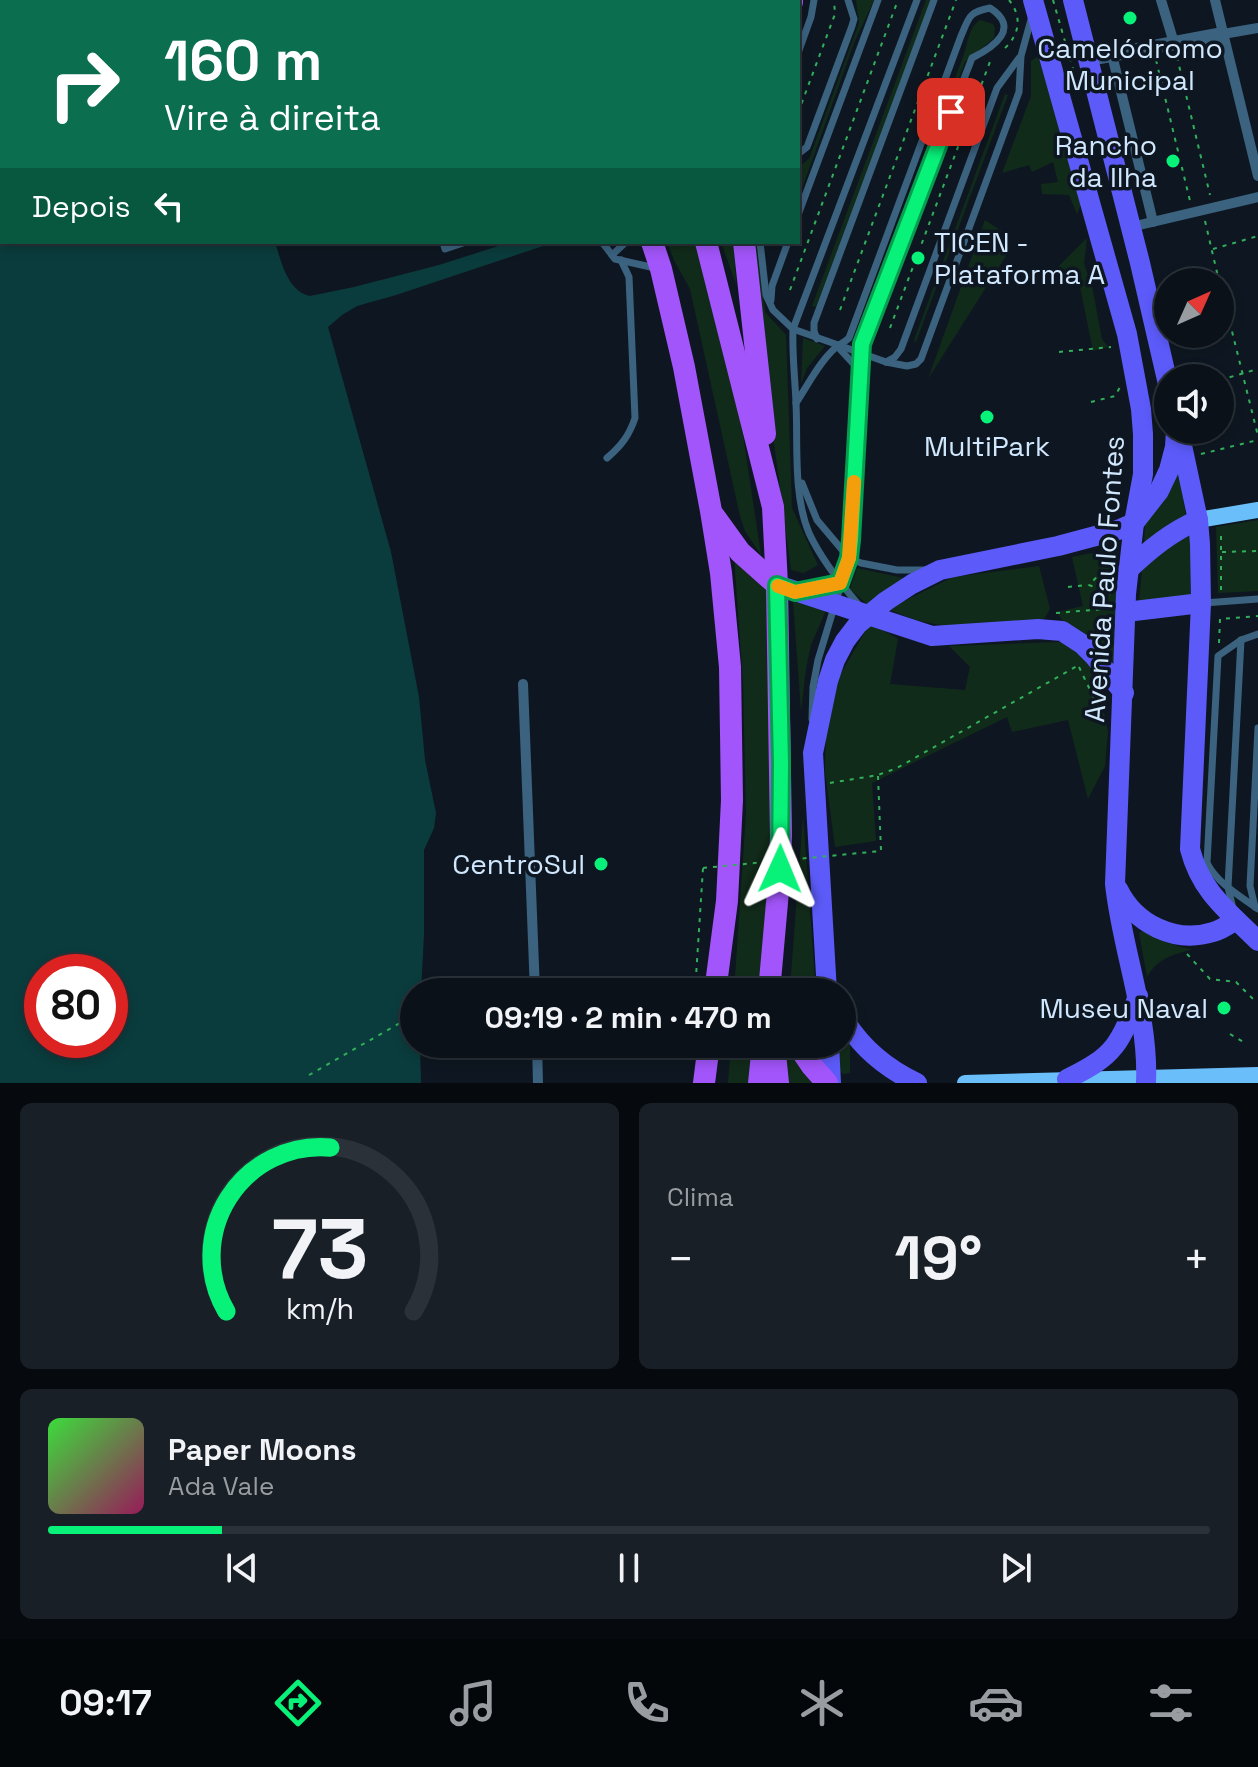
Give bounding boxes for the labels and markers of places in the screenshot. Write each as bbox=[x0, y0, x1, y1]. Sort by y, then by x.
marker: Camelódromo Municipal bbox=[1121, 9, 1139, 27]
place label: Camelódromo Municipal bbox=[1037, 30, 1223, 98]
pin bbox=[917, 78, 985, 146]
place label: Rancho da Ilha bbox=[1055, 127, 1157, 195]
marker: Rancho da Ilha bbox=[1164, 152, 1182, 170]
place label: TICEN - Plataforma A bbox=[934, 224, 1105, 292]
marker: TICEN - Plataforma A bbox=[909, 249, 927, 267]
marker: MultiPark bbox=[978, 408, 996, 426]
place label: MultiPark bbox=[924, 428, 1050, 464]
place label: CentroSul bbox=[452, 846, 585, 882]
marker: CentroSul bbox=[592, 855, 610, 873]
place label: Museu Naval bbox=[1039, 990, 1208, 1026]
marker: Museu Naval bbox=[1215, 999, 1233, 1017]

